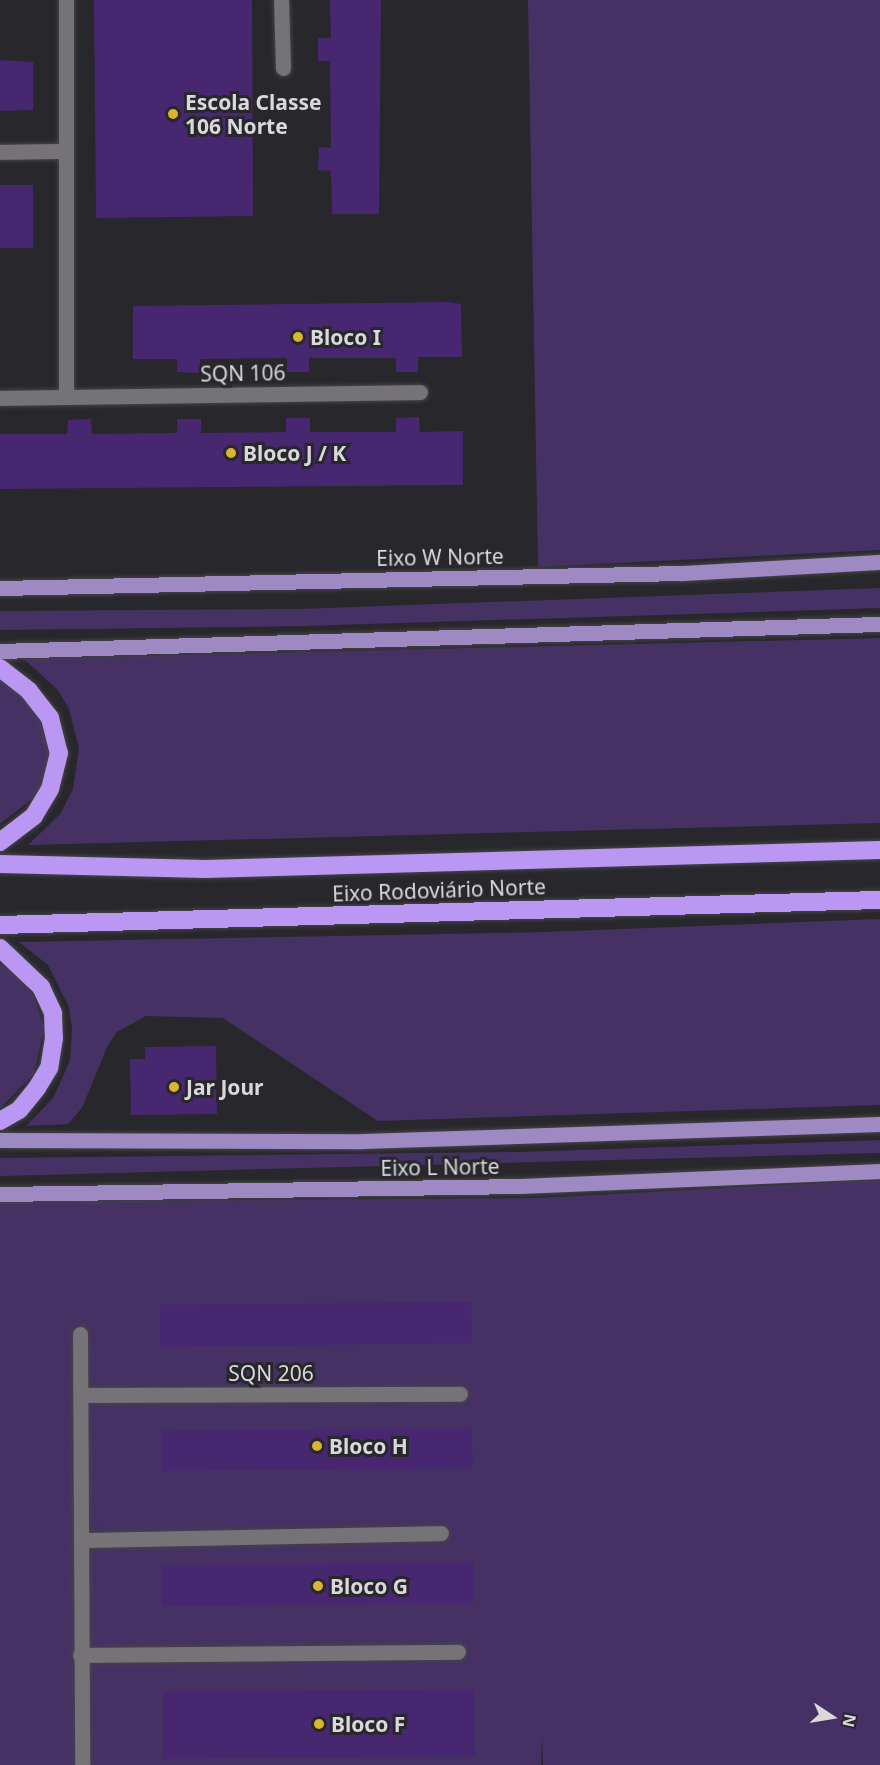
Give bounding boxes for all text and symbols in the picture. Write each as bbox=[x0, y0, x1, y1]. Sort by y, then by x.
place label: Escola Classe 106 Norte bbox=[185, 89, 321, 139]
marker: Escola Classe 106 Norte bbox=[166, 107, 180, 121]
place label: Bloco I bbox=[310, 324, 381, 350]
marker: Bloco I bbox=[291, 330, 305, 344]
street label: SQN 106 bbox=[200, 360, 286, 386]
place label: Bloco J / K bbox=[243, 440, 346, 466]
marker: Bloco J / K bbox=[224, 446, 238, 460]
street label: Eixo W Norte bbox=[376, 543, 504, 571]
street label: Eixo Rodoviário Norte bbox=[332, 874, 546, 906]
place label: Jar Jour bbox=[186, 1074, 263, 1100]
marker: Jar Jour bbox=[167, 1080, 181, 1094]
street label: Eixo L Norte bbox=[380, 1153, 500, 1181]
street label: SQN 206 bbox=[228, 1360, 314, 1386]
place label: Bloco H bbox=[329, 1433, 408, 1459]
marker: Bloco H bbox=[310, 1439, 324, 1453]
place label: Bloco G bbox=[330, 1573, 408, 1599]
marker: Bloco G bbox=[311, 1579, 325, 1593]
north arrow bbox=[802, 1687, 862, 1747]
place label: Bloco F bbox=[331, 1711, 405, 1737]
text: N bbox=[837, 1712, 862, 1729]
marker: Bloco F bbox=[312, 1717, 326, 1731]

